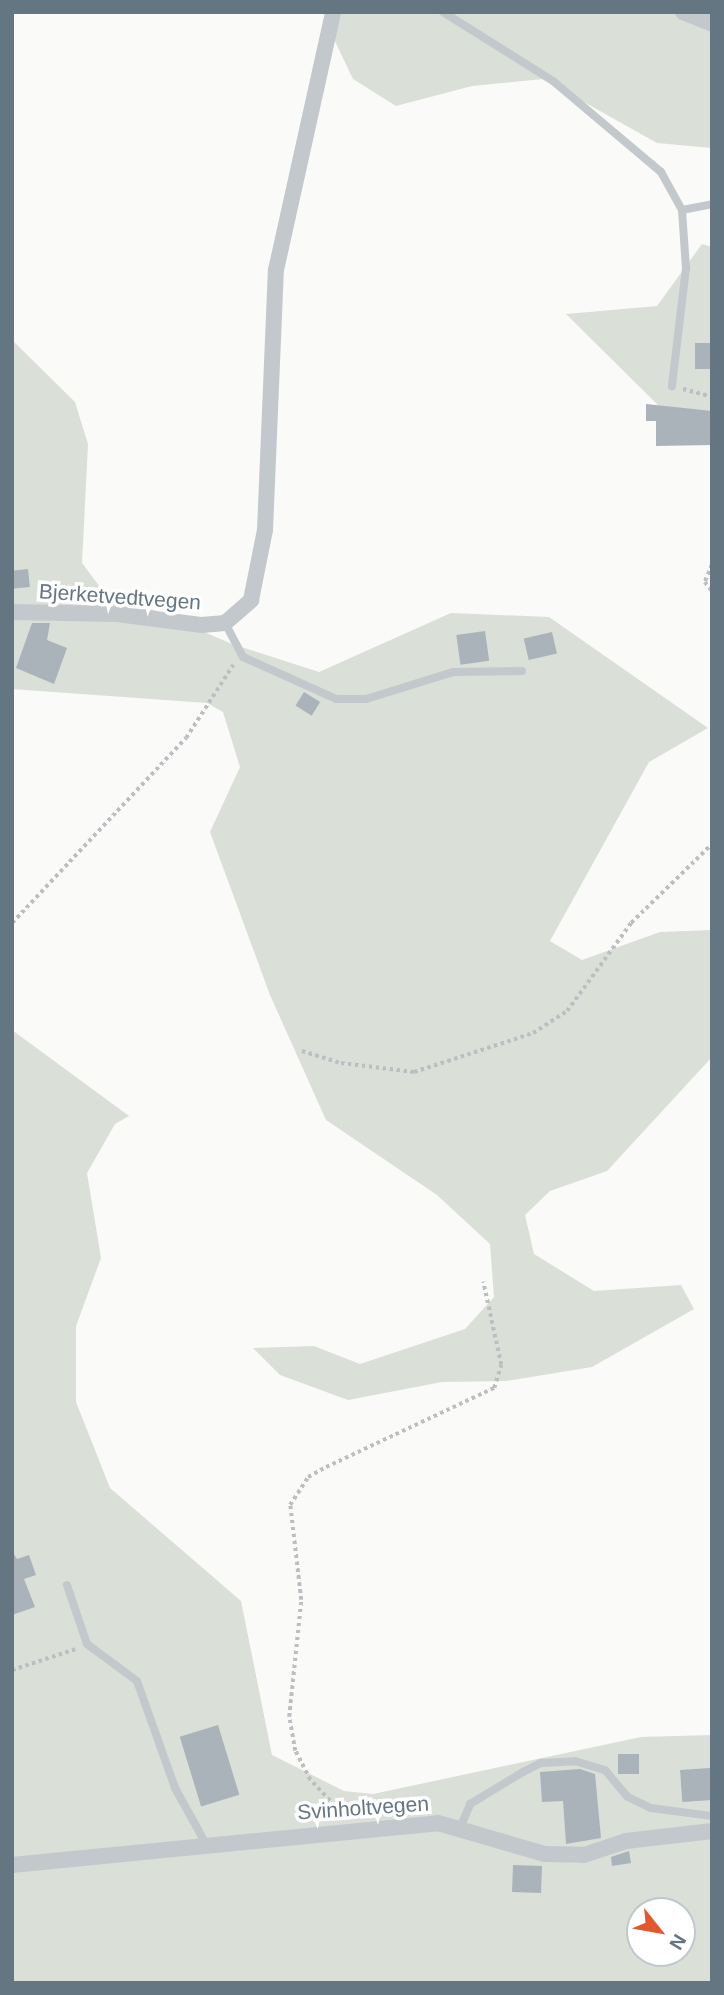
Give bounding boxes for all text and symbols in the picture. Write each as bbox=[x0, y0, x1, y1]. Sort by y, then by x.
street label: Bjerketvedtvegen bbox=[38, 579, 202, 615]
street label: Svinholtvegen bbox=[296, 1791, 430, 1825]
north arrow bbox=[626, 1897, 696, 1967]
text: N bbox=[665, 1931, 690, 1953]

